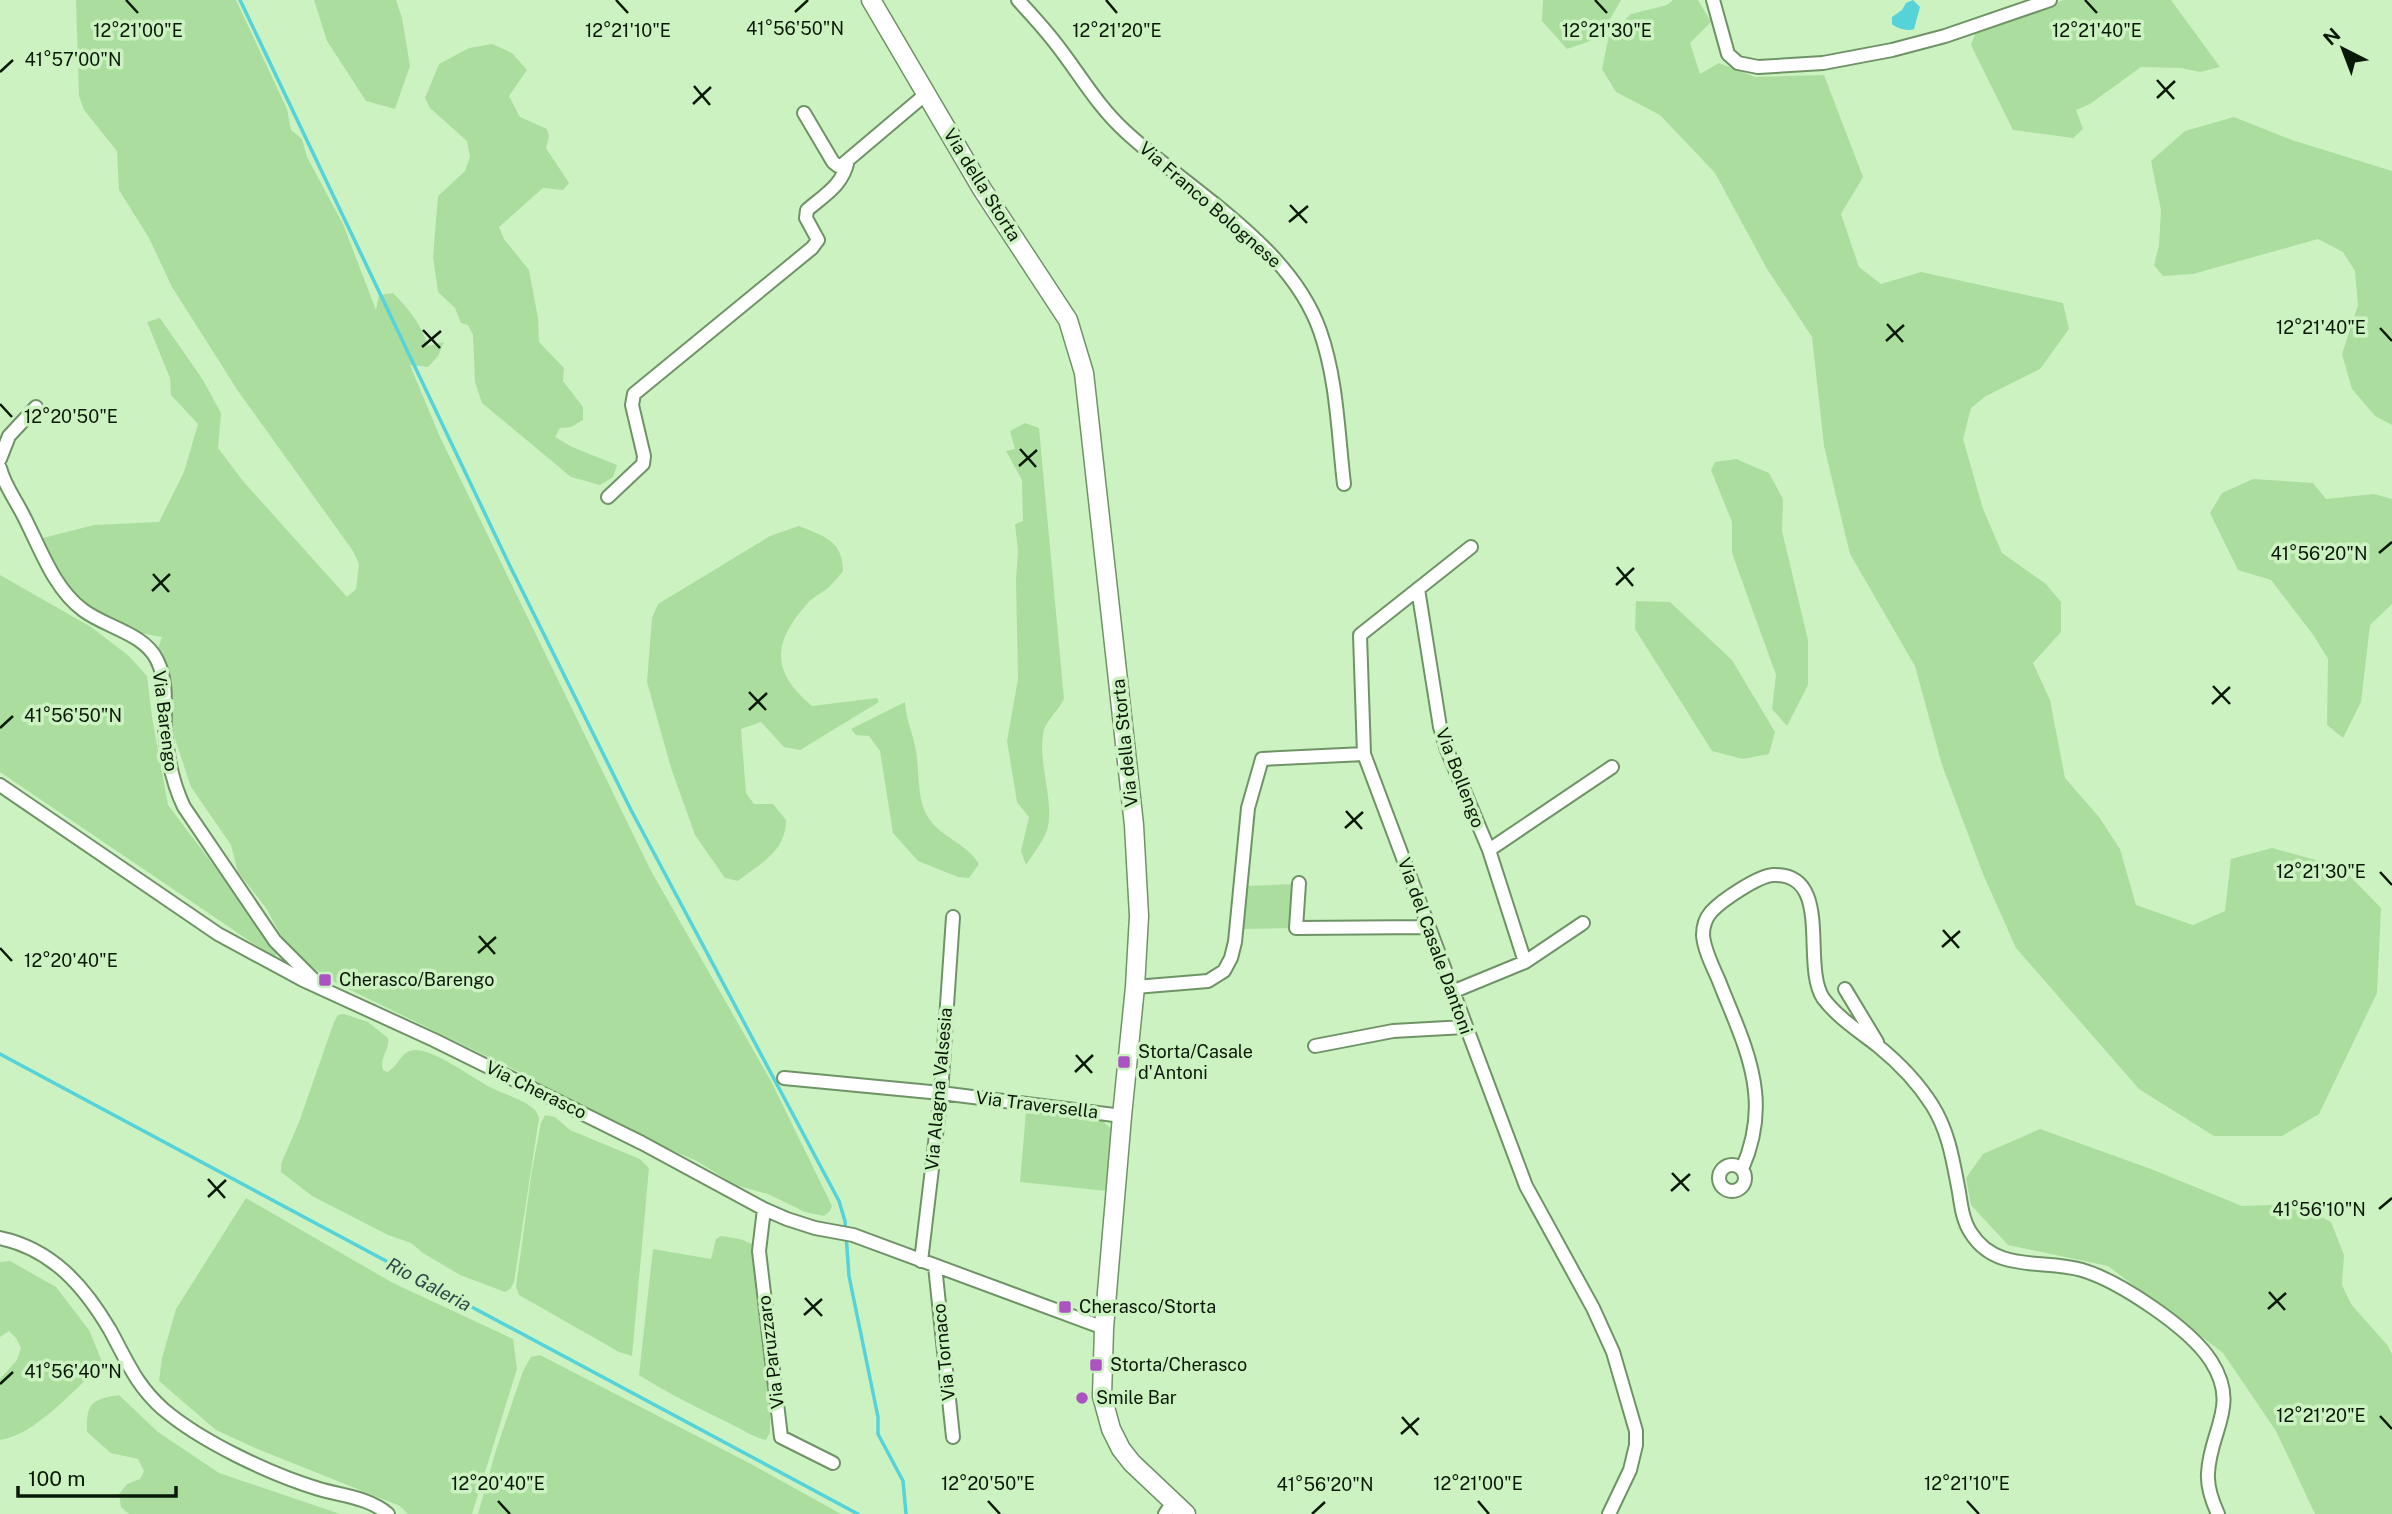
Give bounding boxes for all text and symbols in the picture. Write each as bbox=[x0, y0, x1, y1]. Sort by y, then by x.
north arrow bbox=[2308, 14, 2378, 84]
text: 41°56'50"N bbox=[746, 18, 844, 39]
text: 12°21'00"E bbox=[93, 20, 183, 41]
text: 12°21'10"E bbox=[585, 20, 671, 41]
text: 12°21'20"E bbox=[1072, 20, 1162, 41]
text: 12°21'30"E bbox=[1562, 20, 1652, 41]
text: 12°21'40"E bbox=[2052, 20, 2142, 41]
text: N bbox=[2319, 23, 2345, 50]
text: 41°57'00"N bbox=[25, 49, 121, 70]
street label: Via della Storta bbox=[939, 125, 1025, 245]
street label: Via Franco Bolognese bbox=[1135, 137, 1286, 272]
text: 12°21'40"E bbox=[2276, 317, 2366, 338]
text: 12°20'50"E bbox=[24, 406, 118, 427]
text: 41°56'20"N bbox=[2270, 543, 2368, 564]
street label: Via Barengo bbox=[149, 669, 182, 773]
street label: Via della Storta bbox=[1107, 678, 1142, 808]
text: 41°56'50"N bbox=[24, 705, 122, 726]
street label: Via Bollengo bbox=[1432, 725, 1489, 831]
street label: Via del Casale Dantoni bbox=[1394, 855, 1477, 1037]
text: 12°21'30"E bbox=[2276, 861, 2366, 882]
text: 12°20'40"E bbox=[24, 950, 118, 971]
place label: Cherasco/Barengo bbox=[339, 969, 494, 990]
marker: Cherasco/Barengo bbox=[317, 972, 333, 988]
street label: Via Alagna Valsesia bbox=[921, 1007, 956, 1171]
place label: Storta/Casale d'Antoni bbox=[1138, 1041, 1253, 1083]
marker: Storta/Casale d'Antoni bbox=[1116, 1054, 1132, 1070]
street label: Via Cherasco bbox=[482, 1056, 590, 1123]
street label: Via Traversella bbox=[975, 1087, 1099, 1122]
text: 41°56'10"N bbox=[2272, 1199, 2366, 1220]
water label: Rio Galeria bbox=[383, 1253, 475, 1315]
street label: Via Paruzzaro bbox=[753, 1294, 788, 1410]
place label: Cherasco/Storta bbox=[1079, 1296, 1216, 1317]
marker: Cherasco/Storta bbox=[1057, 1299, 1073, 1315]
street label: Via Tornaco bbox=[928, 1302, 959, 1402]
place label: Storta/Cherasco bbox=[1110, 1354, 1247, 1375]
marker: Storta/Cherasco bbox=[1088, 1357, 1104, 1373]
text: 41°56'40"N bbox=[24, 1361, 122, 1382]
place label: Smile Bar bbox=[1096, 1387, 1177, 1408]
marker: Smile Bar bbox=[1074, 1390, 1090, 1406]
text: 12°21'20"E bbox=[2276, 1405, 2366, 1426]
scale bar bbox=[18, 1454, 175, 1498]
text: 100 m bbox=[28, 1466, 85, 1491]
text: 12°20'40"E bbox=[451, 1473, 545, 1494]
text: 12°20'50"E bbox=[941, 1473, 1035, 1494]
text: 12°21'00"E bbox=[1433, 1473, 1523, 1494]
text: 12°21'10"E bbox=[1924, 1473, 2010, 1494]
text: 41°56'20"N bbox=[1276, 1474, 1374, 1495]

